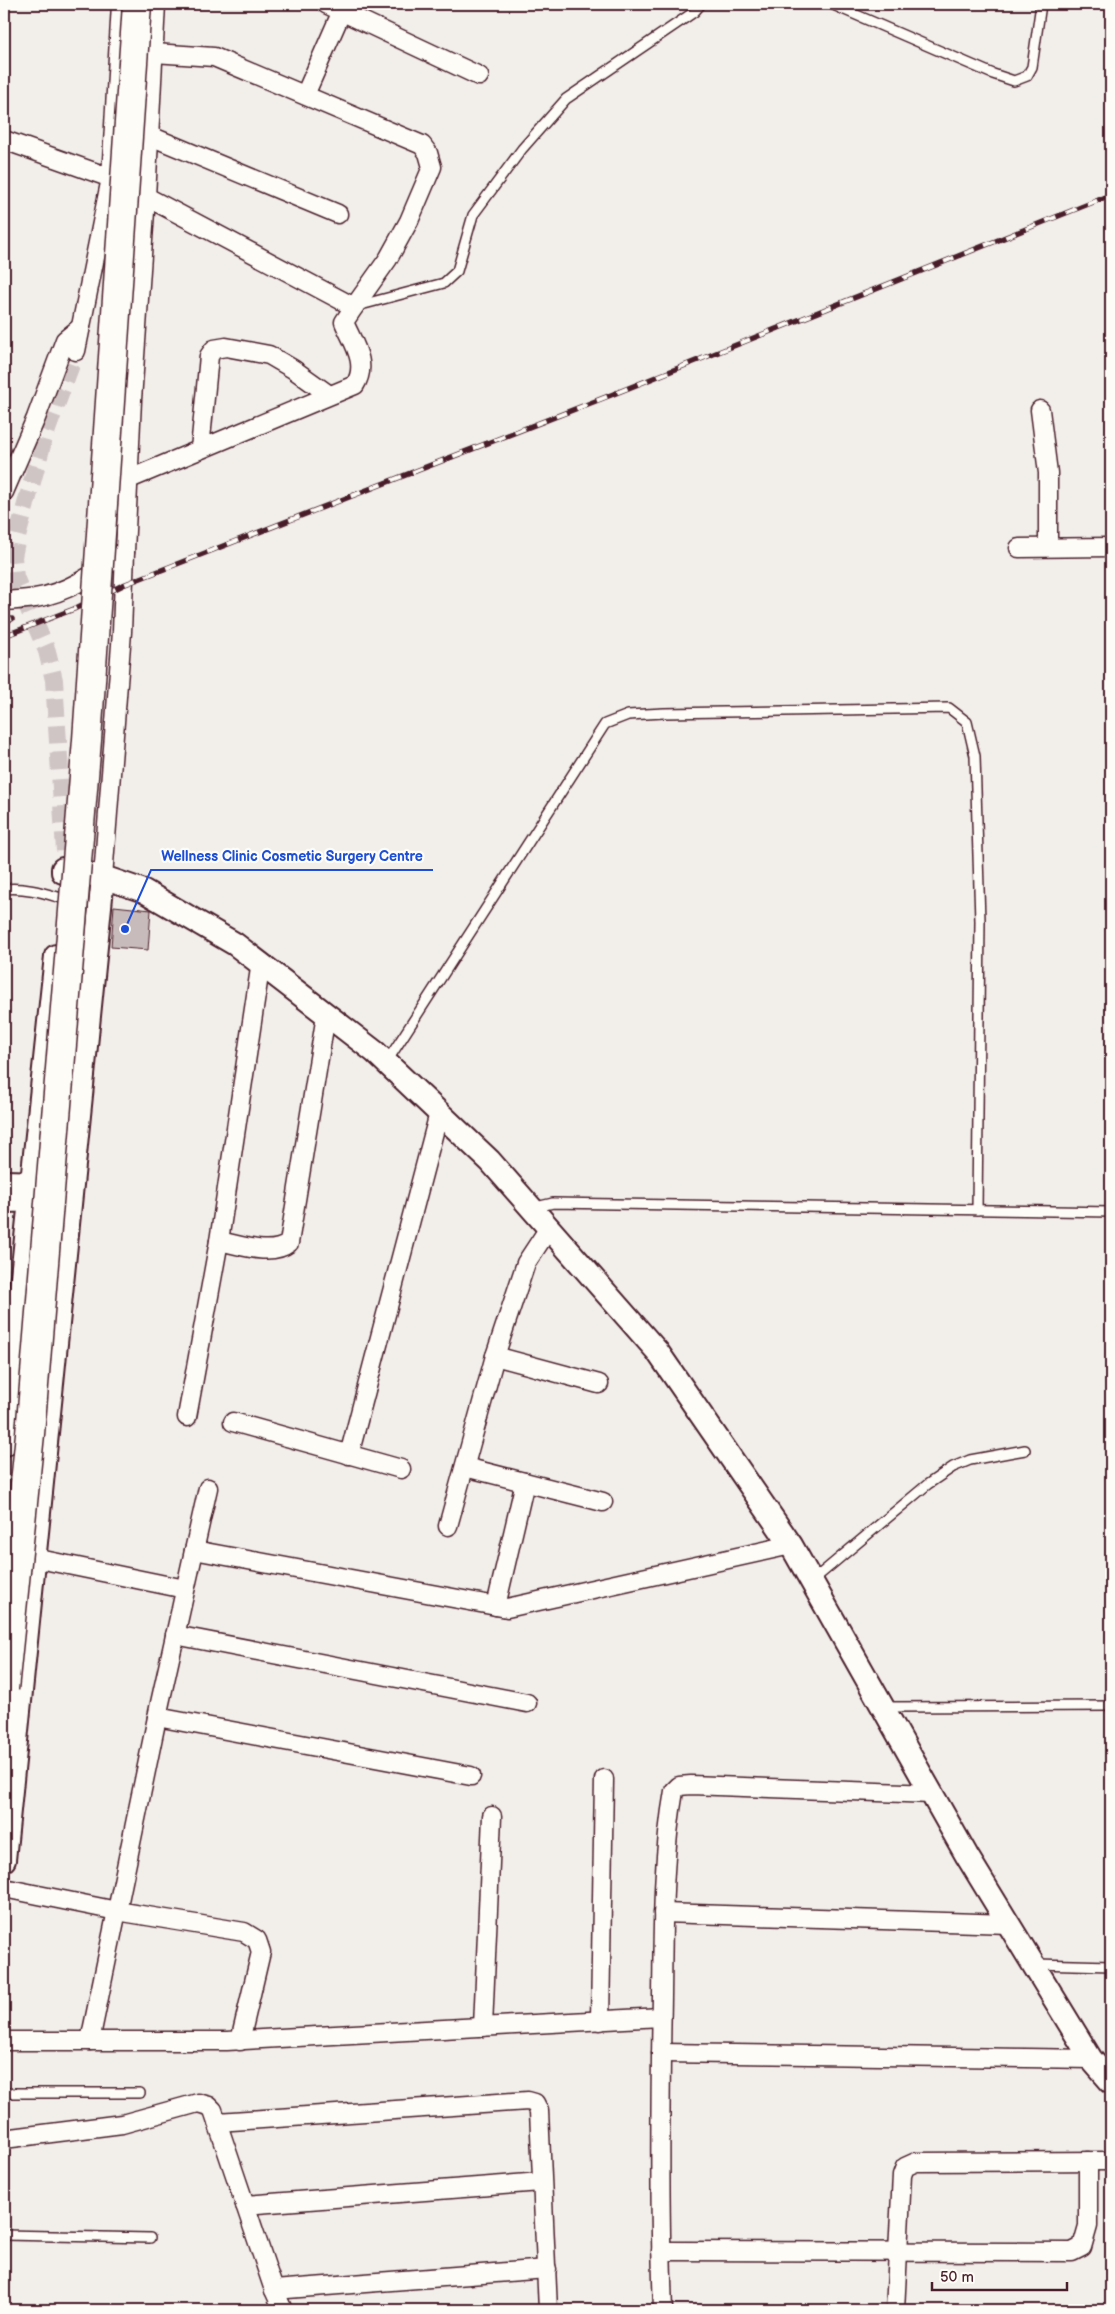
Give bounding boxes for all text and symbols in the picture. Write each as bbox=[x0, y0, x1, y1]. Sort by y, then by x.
callout: Wellness Clinic Cosmetic Surgery Centre bbox=[151, 841, 433, 870]
text: Wellness Clinic Cosmetic Surgery Centre bbox=[161, 848, 423, 865]
scale bar bbox=[932, 2259, 1068, 2291]
text: 50 m bbox=[940, 2268, 974, 2287]

